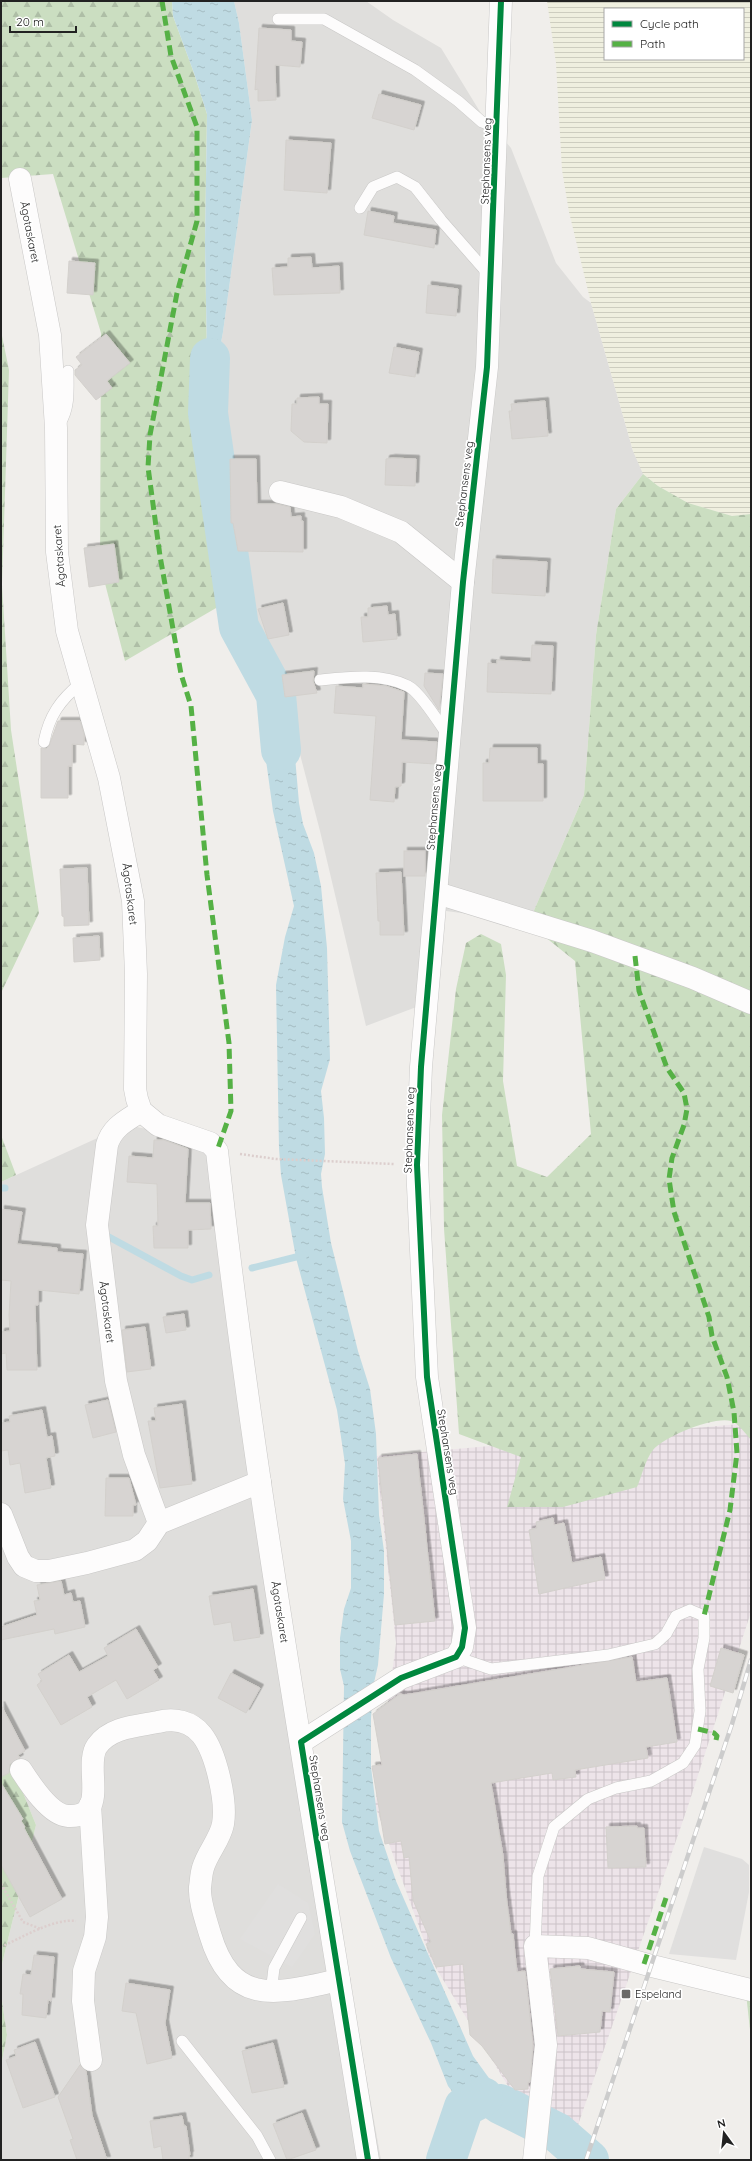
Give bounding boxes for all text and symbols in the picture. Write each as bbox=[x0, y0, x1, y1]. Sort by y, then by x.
scale bar bbox=[10, 8, 76, 34]
legend bbox=[604, 8, 744, 60]
text: 20 m bbox=[16, 14, 44, 29]
text: Cycle path bbox=[640, 16, 699, 31]
text: Path bbox=[640, 36, 665, 51]
street label: Stephansens veg bbox=[477, 117, 495, 205]
street label: Ågotaskaret bbox=[17, 200, 43, 264]
street label: Stephansens veg bbox=[452, 440, 476, 528]
street label: Ågotaskaret bbox=[50, 524, 68, 588]
street label: Stephansens veg bbox=[423, 763, 445, 851]
street label: Ågotaskaret bbox=[119, 862, 141, 926]
street label: Stephansens veg bbox=[400, 1086, 418, 1174]
street label: Ågotaskaret bbox=[96, 1280, 118, 1344]
street label: Stephansens veg bbox=[434, 1408, 462, 1496]
street label: Ågotaskaret bbox=[268, 1580, 292, 1644]
street label: Stephansens veg bbox=[306, 1754, 334, 1842]
place label: Espeland bbox=[635, 1987, 682, 2001]
marker: Espeland bbox=[620, 1988, 632, 2000]
north arrow bbox=[704, 2113, 744, 2153]
text: N bbox=[716, 2116, 727, 2131]

